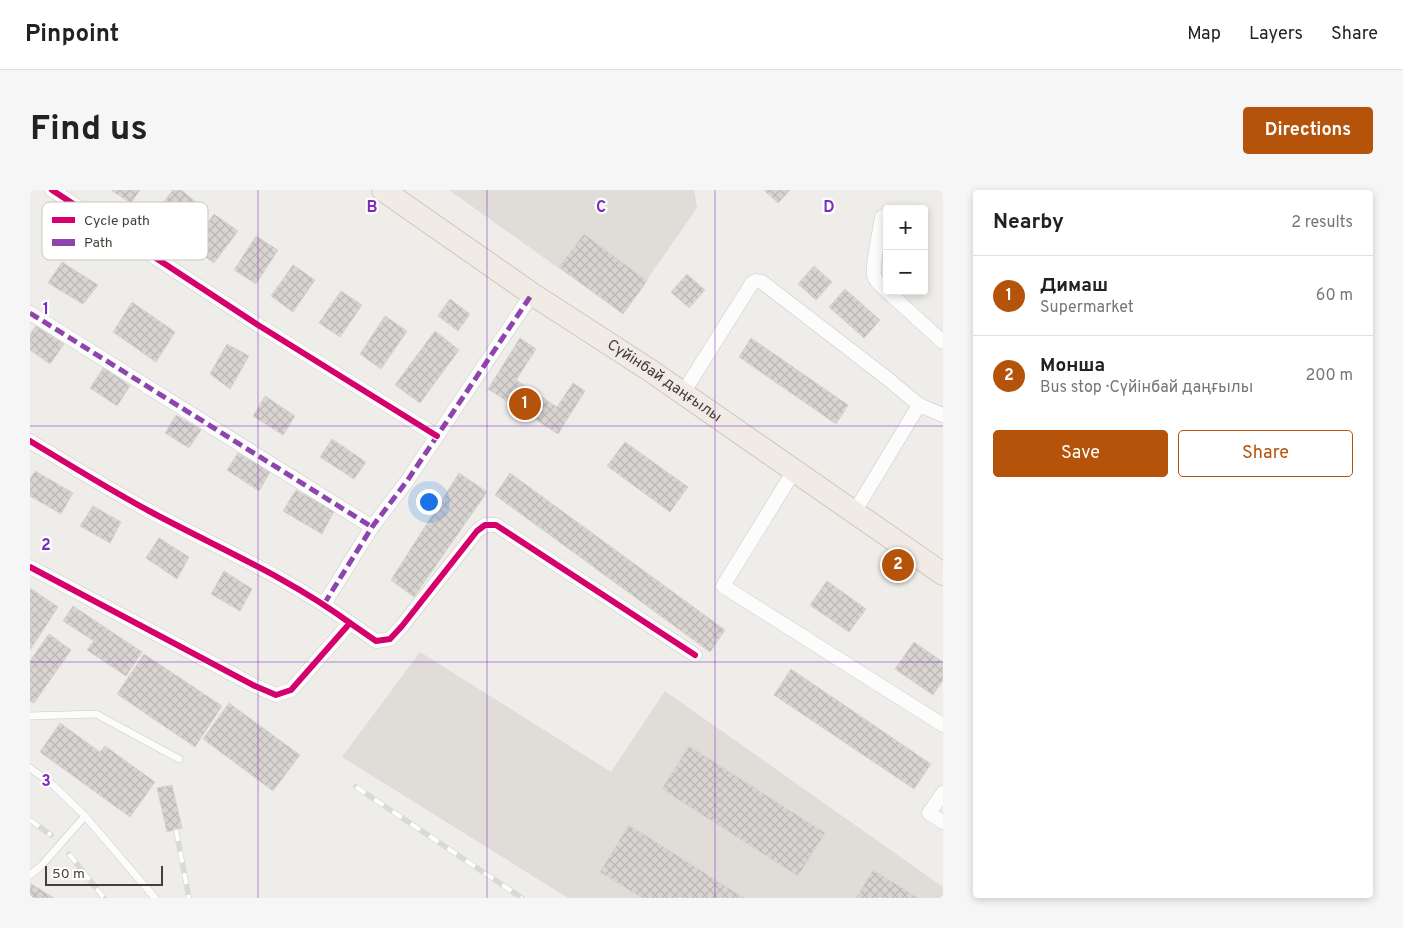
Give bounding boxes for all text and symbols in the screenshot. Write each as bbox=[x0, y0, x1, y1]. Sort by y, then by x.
text: Pinpoint bbox=[25, 20, 119, 50]
text: Map bbox=[1187, 23, 1221, 46]
text: Layers bbox=[1249, 23, 1303, 46]
text: Share bbox=[1331, 23, 1378, 46]
button: Directions bbox=[1243, 107, 1373, 154]
text: Find us bbox=[30, 108, 148, 152]
text: B bbox=[366, 198, 378, 218]
text: C bbox=[596, 198, 606, 218]
text: D bbox=[823, 198, 835, 218]
legend bbox=[42, 202, 208, 260]
map controls bbox=[883, 205, 928, 295]
button: + bbox=[883, 205, 928, 250]
text: Nearby bbox=[993, 209, 1064, 236]
text: Cycle path bbox=[84, 213, 150, 230]
text: 2 results bbox=[1291, 213, 1353, 233]
text: Path bbox=[84, 235, 113, 252]
button: − bbox=[883, 250, 928, 295]
text: Димаш bbox=[1040, 274, 1108, 298]
text: 1 bbox=[1006, 286, 1012, 306]
text: 60 m bbox=[1316, 286, 1353, 306]
text: Supermarket bbox=[1040, 298, 1134, 318]
text: 1 bbox=[43, 300, 49, 320]
street label: Сүйінбай даңғылы bbox=[603, 335, 725, 427]
text: Монша bbox=[1040, 354, 1105, 378]
text: 2 bbox=[1004, 366, 1014, 386]
text: 200 m bbox=[1305, 366, 1353, 386]
text: Bus stop · Сүйінбай даңғылы bbox=[1040, 378, 1253, 398]
pin: 1 bbox=[509, 385, 541, 423]
button: Save bbox=[993, 430, 1168, 477]
button: Share bbox=[1178, 430, 1353, 477]
your location bbox=[416, 489, 442, 515]
text: 2 bbox=[41, 536, 51, 556]
pin: 2 bbox=[882, 546, 914, 584]
text: 3 bbox=[41, 772, 51, 792]
scale bar bbox=[45, 863, 162, 886]
text: 50 m bbox=[52, 866, 85, 883]

